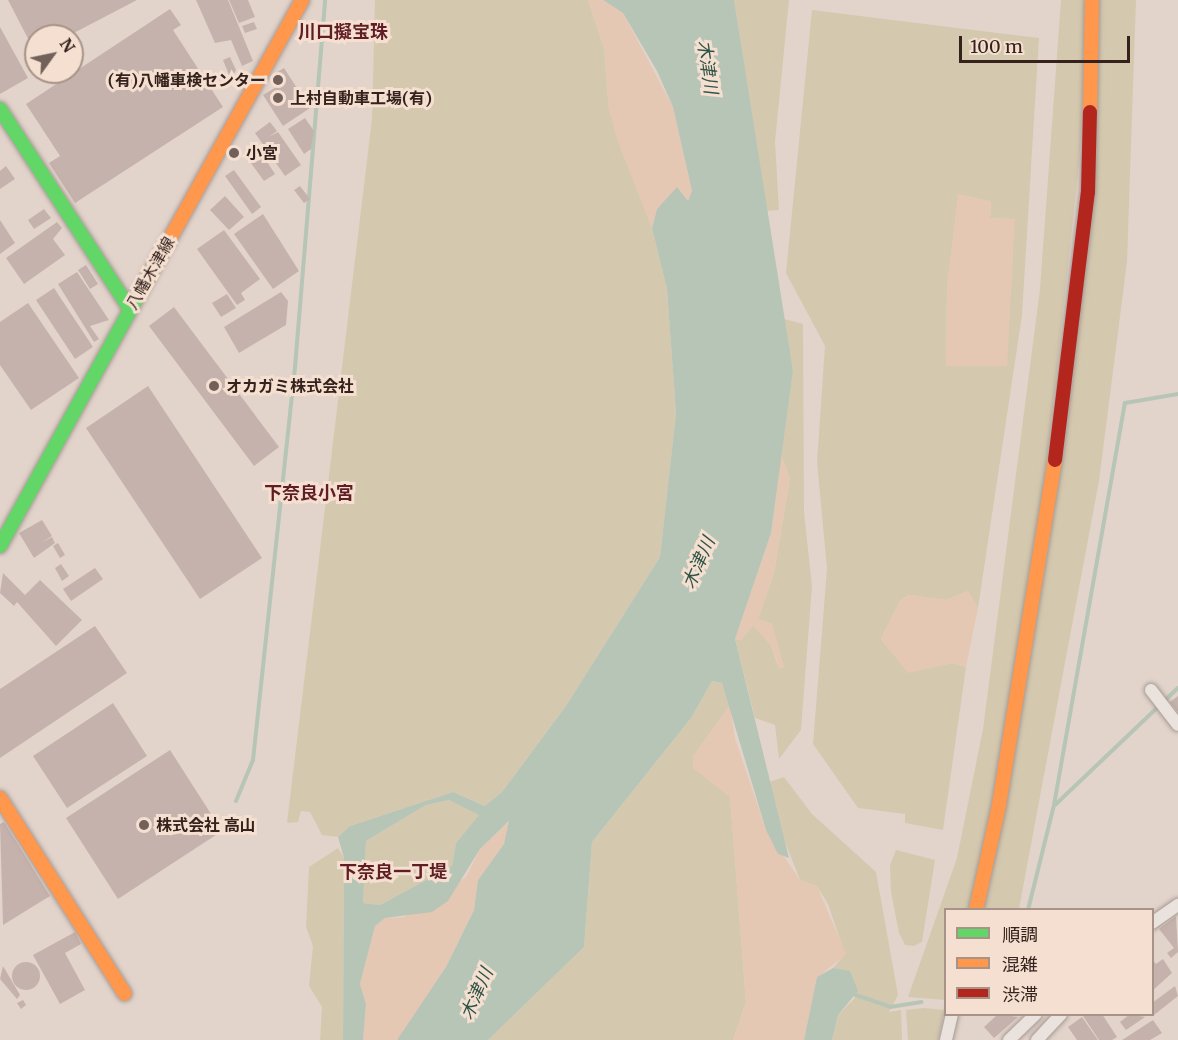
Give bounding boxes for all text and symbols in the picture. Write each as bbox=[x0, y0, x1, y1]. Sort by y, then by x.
district label: 川口擬宝珠 bbox=[298, 21, 388, 43]
north arrow bbox=[24, 24, 84, 84]
scale bar bbox=[962, 24, 1133, 62]
text: N bbox=[56, 35, 79, 56]
text: 100 m bbox=[970, 35, 1023, 58]
water label: 木津川 bbox=[693, 39, 721, 95]
place label: (有)八幡車検センター bbox=[108, 70, 266, 90]
marker: (有)八幡車検センター bbox=[271, 73, 285, 87]
place label: 上村自動車工場(有) bbox=[290, 88, 432, 108]
marker: 上村自動車工場(有) bbox=[271, 91, 285, 105]
place label: 小宮 bbox=[246, 143, 278, 163]
marker: 小宮 bbox=[227, 146, 241, 160]
street label: 八幡木津線 bbox=[122, 234, 178, 312]
place label: オカガミ株式会社 bbox=[226, 376, 354, 396]
marker: オカガミ株式会社 bbox=[207, 379, 221, 393]
district label: 下奈良小宮 bbox=[264, 482, 354, 504]
water label: 木津川 bbox=[678, 534, 720, 592]
place label: 株式会社 高山 bbox=[156, 815, 256, 835]
marker: 株式会社 高山 bbox=[137, 818, 151, 832]
district label: 下奈良一丁堤 bbox=[339, 861, 447, 883]
legend bbox=[944, 908, 1154, 1016]
text: 順調 bbox=[1002, 923, 1038, 946]
text: 混雑 bbox=[1002, 953, 1038, 976]
water label: 木津川 bbox=[456, 965, 498, 1023]
text: 渋滞 bbox=[1002, 983, 1038, 1006]

